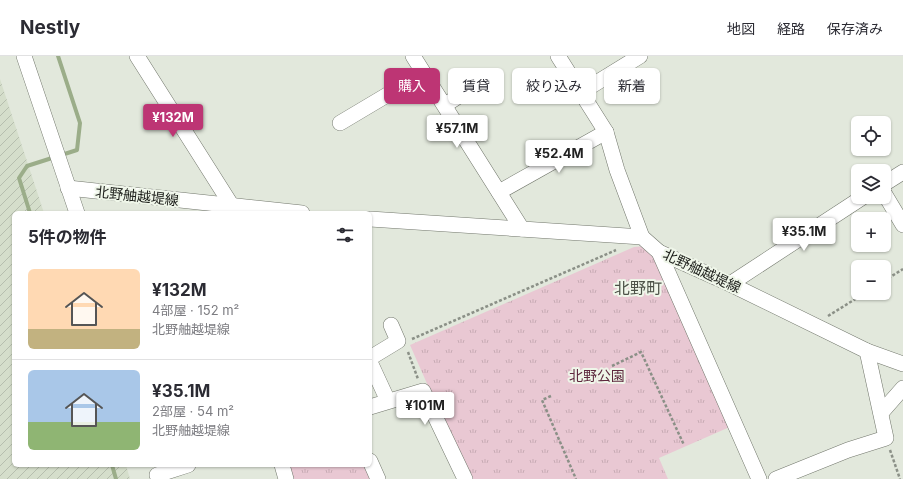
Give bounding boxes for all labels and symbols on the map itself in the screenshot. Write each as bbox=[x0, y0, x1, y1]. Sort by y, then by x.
pin: ¥132M bbox=[145, 104, 201, 138]
pin: ¥57.1M bbox=[424, 115, 490, 149]
pin: ¥52.4M bbox=[526, 140, 592, 174]
street label: 北野舳越堤線 bbox=[94, 183, 180, 208]
pin: ¥35.1M bbox=[771, 218, 837, 252]
street label: 北野舳越堤線 bbox=[661, 245, 744, 296]
district label: 北野町 bbox=[614, 278, 662, 298]
park label: 北野公園 bbox=[569, 367, 625, 384]
pin: ¥101M bbox=[397, 392, 453, 426]

